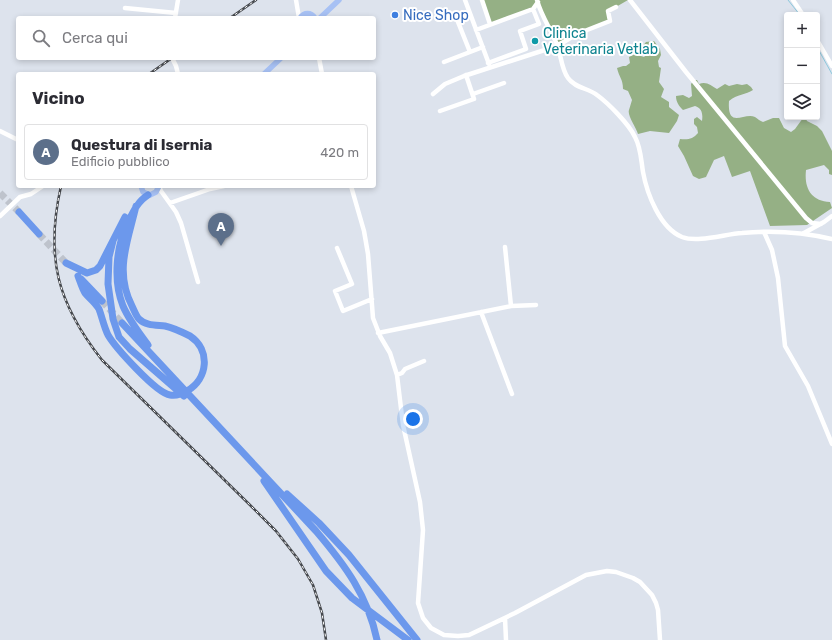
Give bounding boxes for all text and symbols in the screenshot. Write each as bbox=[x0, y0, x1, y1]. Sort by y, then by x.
place label: Nice Shop bbox=[403, 7, 469, 24]
marker: Nice Shop bbox=[390, 10, 400, 20]
map controls bbox=[784, 12, 820, 120]
button: + bbox=[784, 12, 820, 48]
search box bbox=[16, 16, 376, 60]
place label: Clinica Veterinaria Vetlab bbox=[543, 25, 658, 58]
icon: search bbox=[30, 27, 52, 49]
text: Cerca qui bbox=[62, 29, 128, 47]
marker: Clinica Veterinaria Vetlab bbox=[530, 36, 540, 46]
button: − bbox=[784, 48, 820, 84]
button: layers bbox=[784, 84, 820, 120]
text: Vicino bbox=[32, 88, 85, 108]
text: Questura di Isernia bbox=[71, 136, 212, 154]
text: A bbox=[41, 145, 51, 160]
text: 420 m bbox=[320, 145, 359, 160]
text: Edificio pubblico bbox=[71, 154, 170, 169]
pin: A bbox=[208, 213, 234, 246]
your location bbox=[403, 409, 423, 429]

